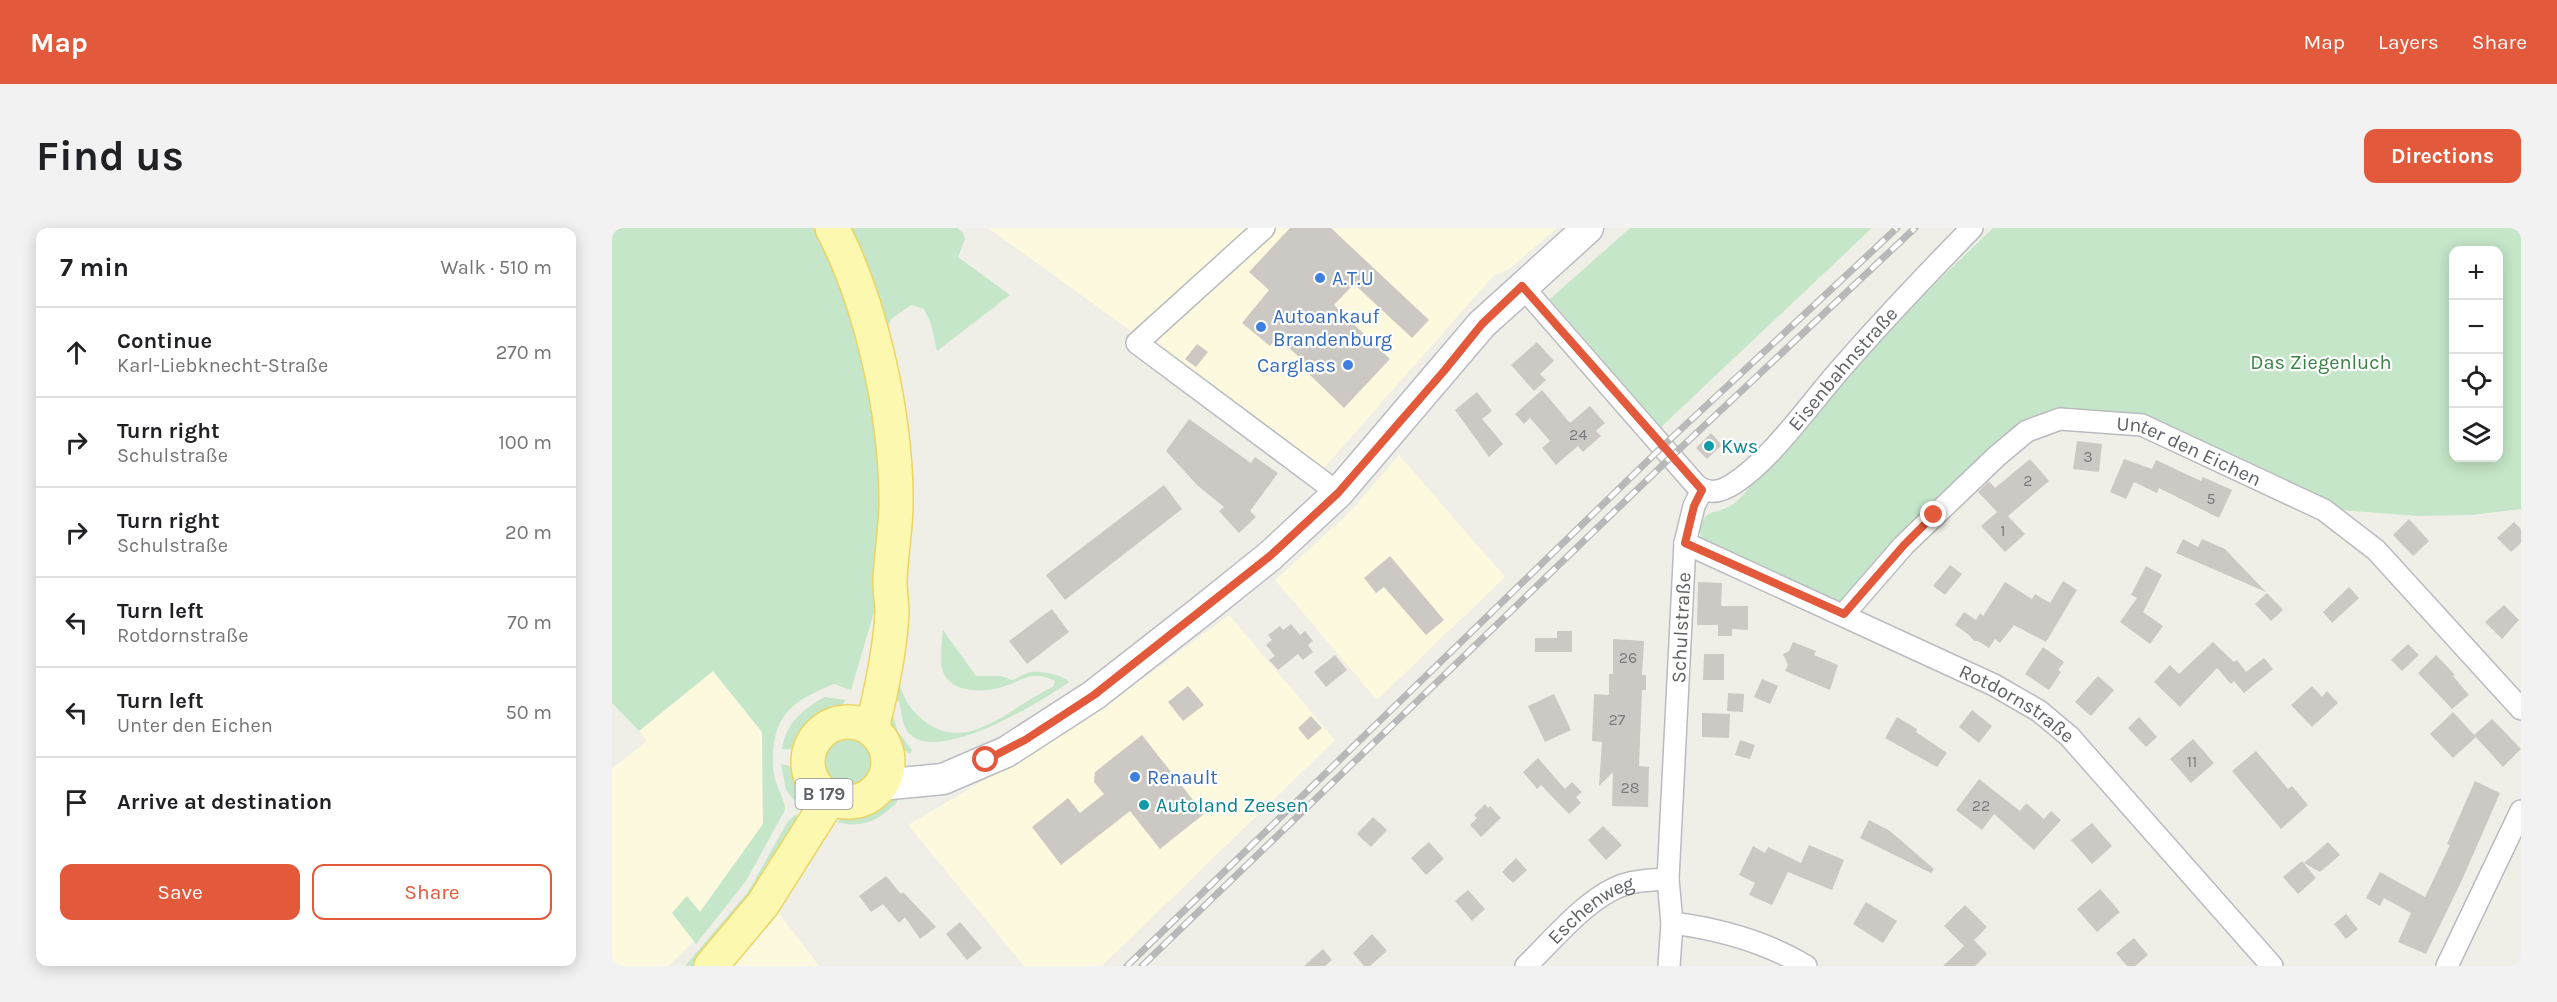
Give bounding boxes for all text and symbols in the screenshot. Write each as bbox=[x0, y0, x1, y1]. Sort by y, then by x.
text: Map bbox=[30, 26, 88, 59]
text: Map bbox=[2303, 30, 2345, 54]
text: Layers bbox=[2378, 30, 2439, 54]
text: Share bbox=[2472, 30, 2527, 54]
button: Directions bbox=[2364, 129, 2521, 183]
text: Find us bbox=[36, 131, 184, 181]
map controls bbox=[2449, 246, 2503, 462]
button: + bbox=[2449, 246, 2503, 300]
text: 7 min bbox=[60, 252, 129, 283]
text: Walk · 510 m bbox=[441, 256, 552, 279]
place label: A.T.U bbox=[1332, 267, 1374, 290]
marker: A.T.U bbox=[1313, 271, 1327, 285]
button: − bbox=[2449, 300, 2503, 354]
street label: Eisenbahnstraße bbox=[1783, 302, 1902, 435]
place label: Autoankauf Brandenburg bbox=[1273, 305, 1392, 351]
marker: Autoankauf Brandenburg bbox=[1254, 320, 1268, 334]
text: Continue bbox=[117, 328, 212, 354]
icon: ahead bbox=[60, 336, 93, 369]
text: 270 m bbox=[496, 341, 552, 364]
park label: Das Ziegenluch bbox=[2250, 351, 2392, 374]
text: Karl-Liebknecht-Straße bbox=[117, 354, 328, 377]
place label: Carglass bbox=[1257, 354, 1336, 377]
button: locate bbox=[2449, 354, 2503, 408]
marker: Carglass bbox=[1341, 358, 1355, 372]
button: layers bbox=[2449, 408, 2503, 462]
street label: Unter den Eichen bbox=[2116, 412, 2265, 491]
text: Turn right bbox=[117, 418, 220, 444]
house number: 24 bbox=[1569, 425, 1587, 444]
icon: right bbox=[60, 426, 93, 459]
text: 100 m bbox=[498, 431, 552, 454]
place label: Kws bbox=[1721, 435, 1758, 458]
marker: Kws bbox=[1702, 439, 1716, 453]
text: Schulstraße bbox=[117, 444, 228, 467]
house number: 3 bbox=[2083, 447, 2093, 466]
house number: 2 bbox=[2023, 471, 2033, 490]
house number: 5 bbox=[2206, 489, 2216, 508]
route end bbox=[1920, 501, 1946, 527]
text: Turn right bbox=[117, 508, 220, 534]
icon: right bbox=[60, 516, 93, 549]
text: 20 m bbox=[505, 521, 552, 544]
house number: 1 bbox=[2000, 521, 2006, 540]
text: Schulstraße bbox=[117, 534, 228, 557]
street label: Schulstraße bbox=[1666, 572, 1695, 684]
text: Turn left bbox=[117, 598, 204, 624]
icon: left bbox=[60, 606, 93, 639]
text: 70 m bbox=[507, 611, 552, 634]
text: Rotdornstraße bbox=[117, 624, 249, 647]
house number: 26 bbox=[1619, 648, 1637, 667]
street label: Rotdornstraße bbox=[1956, 659, 2079, 747]
text: Turn left bbox=[117, 688, 204, 714]
icon: left bbox=[60, 696, 93, 729]
text: 50 m bbox=[505, 701, 552, 724]
house number: 27 bbox=[1609, 710, 1626, 729]
text: Unter den Eichen bbox=[117, 714, 273, 737]
route start bbox=[972, 746, 998, 772]
house number: 11 bbox=[2187, 752, 2197, 771]
place label: Renault bbox=[1147, 766, 1218, 789]
marker: Renault bbox=[1128, 770, 1142, 784]
house number: 28 bbox=[1620, 778, 1640, 797]
road number: B 179 bbox=[796, 779, 852, 809]
icon: arrive bbox=[60, 786, 93, 819]
text: Arrive at destination bbox=[117, 789, 332, 815]
place label: Autoland Zeesen bbox=[1156, 794, 1309, 817]
house number: 22 bbox=[1972, 796, 1990, 815]
marker: Autoland Zeesen bbox=[1137, 798, 1151, 812]
button: Save bbox=[60, 864, 300, 920]
button: Share bbox=[312, 864, 552, 920]
street label: Eschenweg bbox=[1543, 871, 1636, 949]

